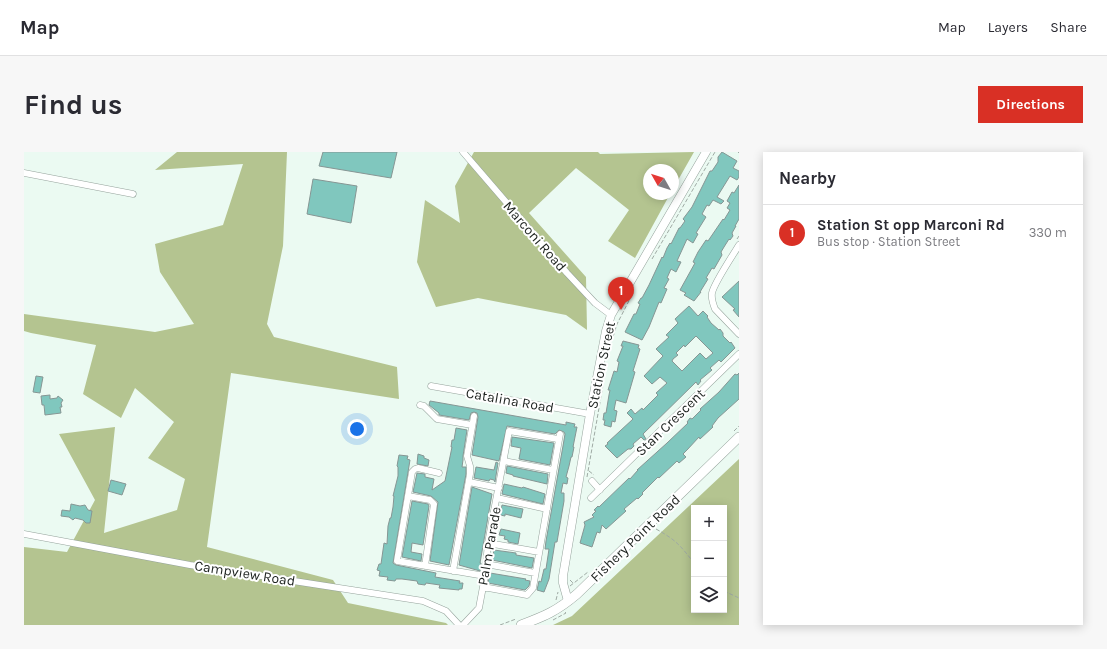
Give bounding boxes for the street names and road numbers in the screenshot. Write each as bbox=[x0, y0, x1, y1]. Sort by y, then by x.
street label: Marconi Road bbox=[499, 198, 570, 275]
street label: Station Street bbox=[584, 320, 619, 410]
street label: Catalina Road bbox=[465, 384, 555, 417]
street label: Stan Crescent bbox=[632, 385, 708, 460]
street label: Fishery Point Road bbox=[587, 491, 684, 586]
street label: Palm Parade bbox=[474, 505, 505, 587]
street label: Campview Road bbox=[193, 557, 296, 590]

